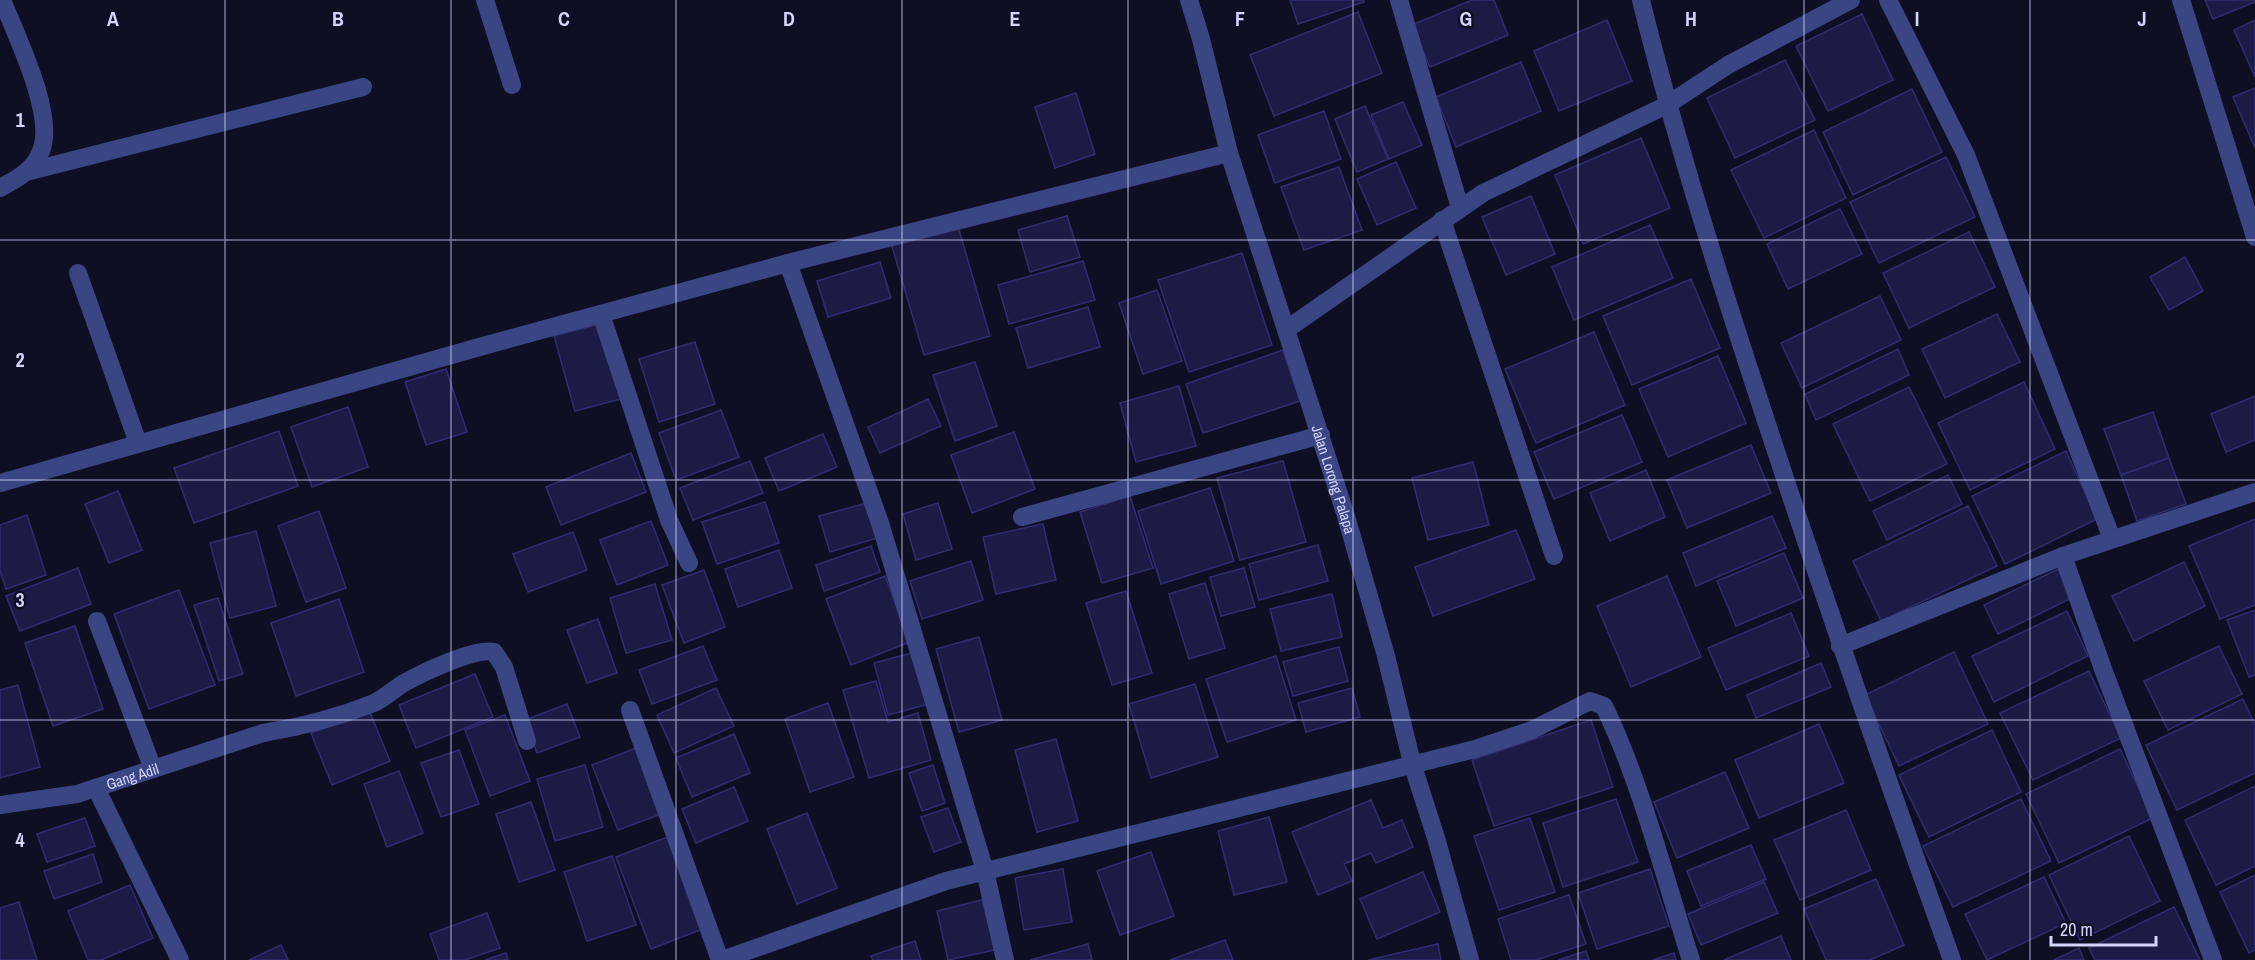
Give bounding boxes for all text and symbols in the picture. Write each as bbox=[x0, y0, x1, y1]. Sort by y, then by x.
text: A bbox=[107, 5, 119, 32]
text: B bbox=[332, 5, 344, 32]
text: C bbox=[558, 5, 570, 32]
text: D bbox=[783, 5, 795, 32]
text: E bbox=[1010, 5, 1021, 32]
text: F bbox=[1235, 5, 1245, 32]
text: G bbox=[1460, 5, 1472, 32]
text: H bbox=[1685, 5, 1697, 32]
text: I bbox=[1915, 5, 1919, 32]
text: J bbox=[2137, 5, 2147, 32]
text: 1 bbox=[15, 106, 25, 133]
text: 2 bbox=[15, 346, 25, 373]
street label: Jalan Lorong Palapa bbox=[1307, 422, 1361, 536]
text: 3 bbox=[15, 586, 25, 613]
street label: Gang Adil bbox=[103, 757, 161, 794]
text: 4 bbox=[15, 826, 25, 853]
scale bar bbox=[2051, 909, 2156, 947]
text: 20 m bbox=[2060, 917, 2093, 942]

